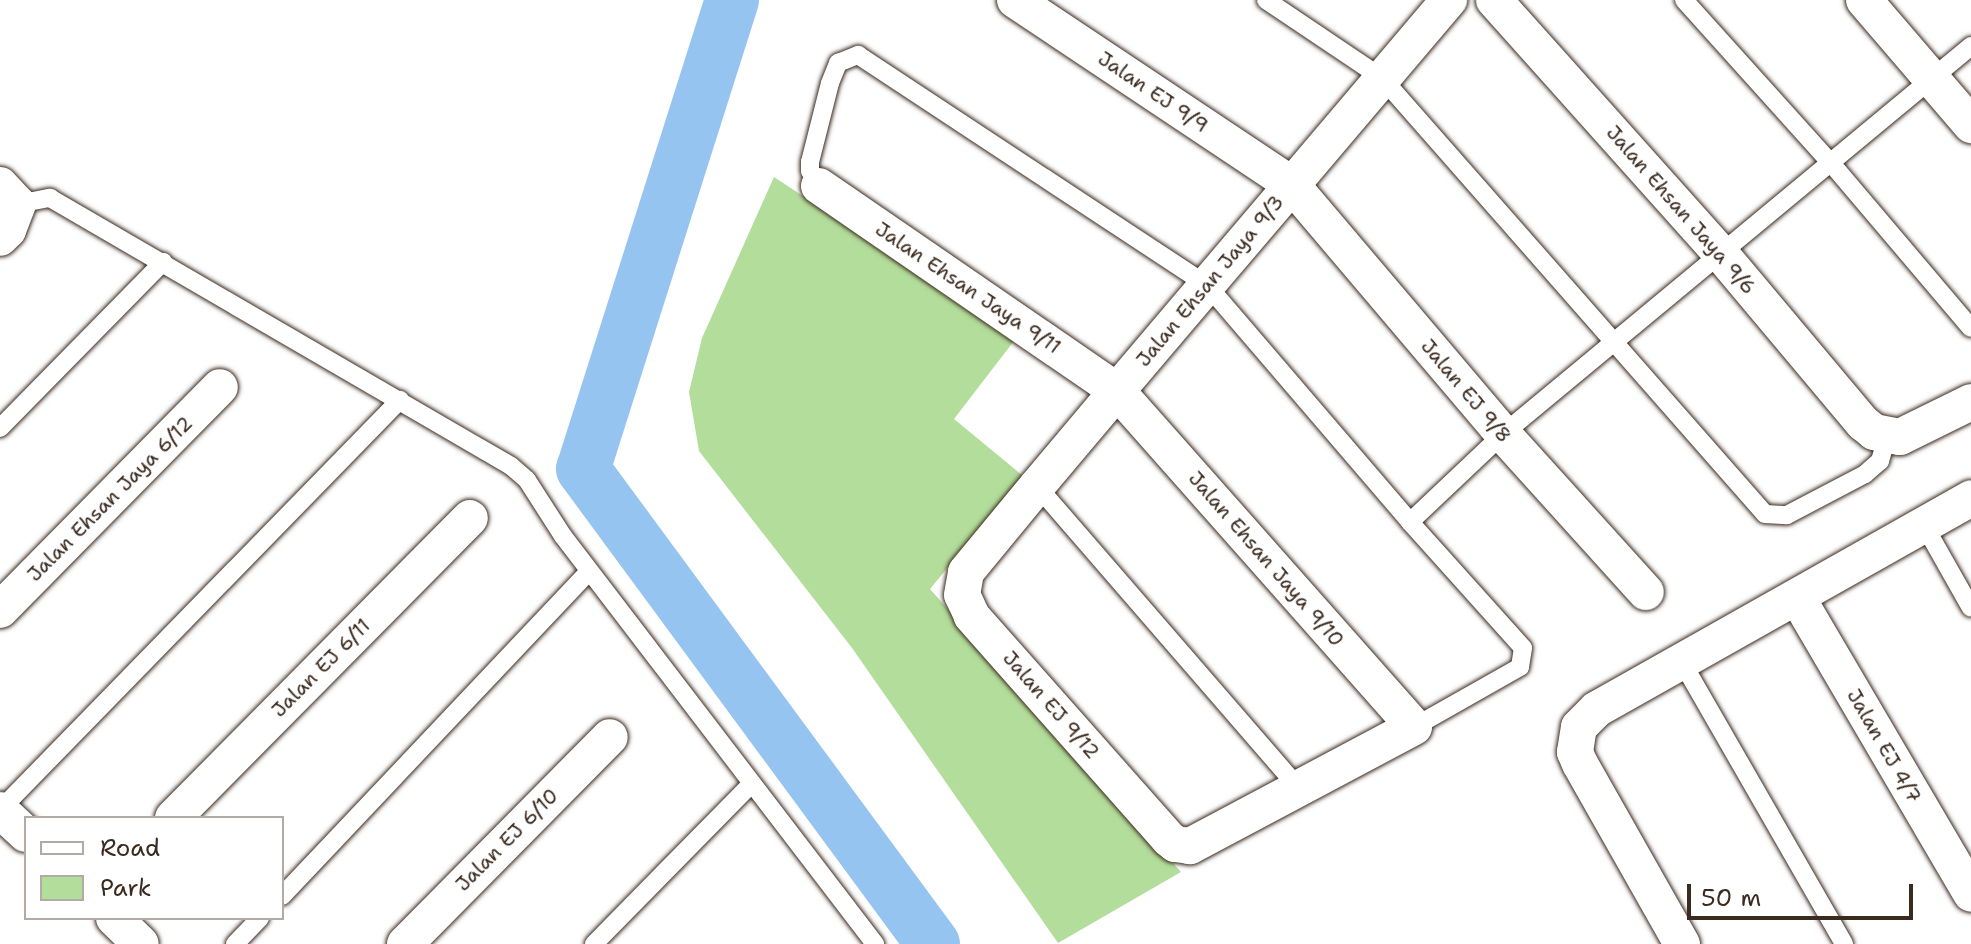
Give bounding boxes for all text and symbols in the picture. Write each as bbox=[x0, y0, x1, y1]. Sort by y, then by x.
street label: Jalan EJ 9/9 bbox=[1093, 46, 1213, 138]
street label: Jalan Ehsan Jaya 9/6 bbox=[1601, 121, 1761, 299]
street label: Jalan Ehsan Jaya 9/3 bbox=[1131, 190, 1289, 372]
street label: Jalan Ehsan Jaya 9/11 bbox=[871, 217, 1065, 359]
street label: Jalan EJ 9/8 bbox=[1416, 334, 1516, 448]
street label: Jalan Ehsan Jaya 6/12 bbox=[22, 411, 198, 587]
street label: Jalan Ehsan Jaya 9/10 bbox=[1183, 466, 1349, 652]
street label: Jalan EJ 6/11 bbox=[267, 614, 375, 722]
street label: Jalan EJ 9/12 bbox=[998, 646, 1104, 764]
street label: Jalan EJ 4/7 bbox=[1842, 685, 1926, 807]
street label: Jalan EJ 6/10 bbox=[451, 784, 563, 896]
legend bbox=[24, 816, 284, 920]
text: Road bbox=[100, 832, 160, 864]
scale bar bbox=[1691, 868, 1917, 918]
text: Park bbox=[100, 872, 152, 904]
text: 50 m bbox=[1701, 882, 1761, 914]

